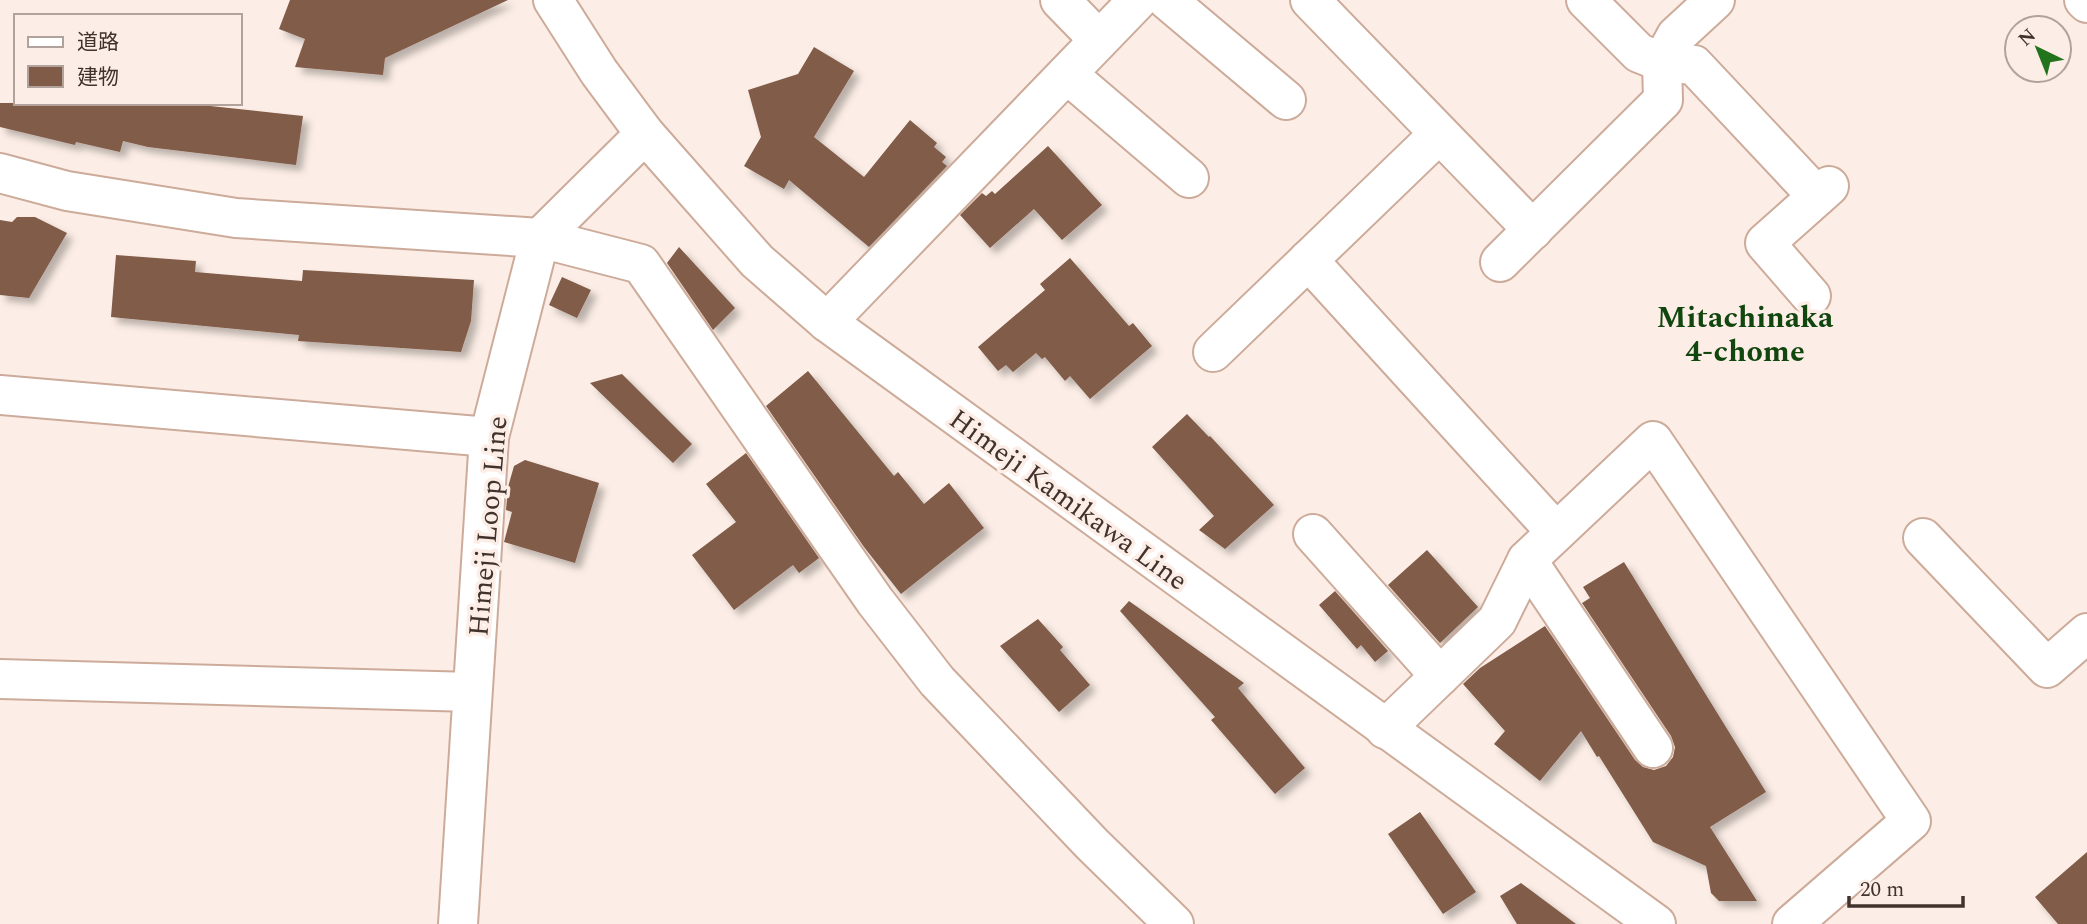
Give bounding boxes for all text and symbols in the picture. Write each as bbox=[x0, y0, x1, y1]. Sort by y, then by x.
legend bbox=[14, 14, 242, 105]
north arrow bbox=[2003, 14, 2073, 84]
text: N bbox=[2012, 22, 2043, 54]
text: 道路 bbox=[77, 27, 119, 59]
text: 建物 bbox=[77, 62, 119, 94]
district label: Mitachinaka 4-chome bbox=[1657, 295, 1834, 375]
street label: Himeji Kamikawa Line bbox=[940, 399, 1197, 602]
street label: Himeji Loop Line bbox=[457, 414, 520, 638]
scale bar bbox=[1849, 864, 1963, 908]
text: 20 m bbox=[1860, 874, 1904, 906]

